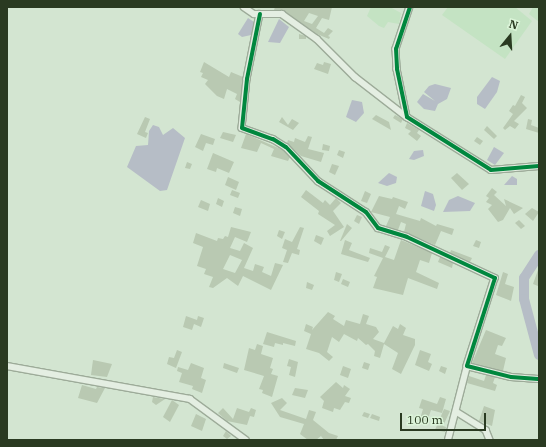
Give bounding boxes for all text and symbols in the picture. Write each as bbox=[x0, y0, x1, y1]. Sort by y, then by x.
north arrow bbox=[490, 16, 530, 56]
text: N bbox=[507, 17, 520, 33]
scale bar bbox=[402, 405, 488, 431]
text: 100 m bbox=[407, 412, 443, 427]

